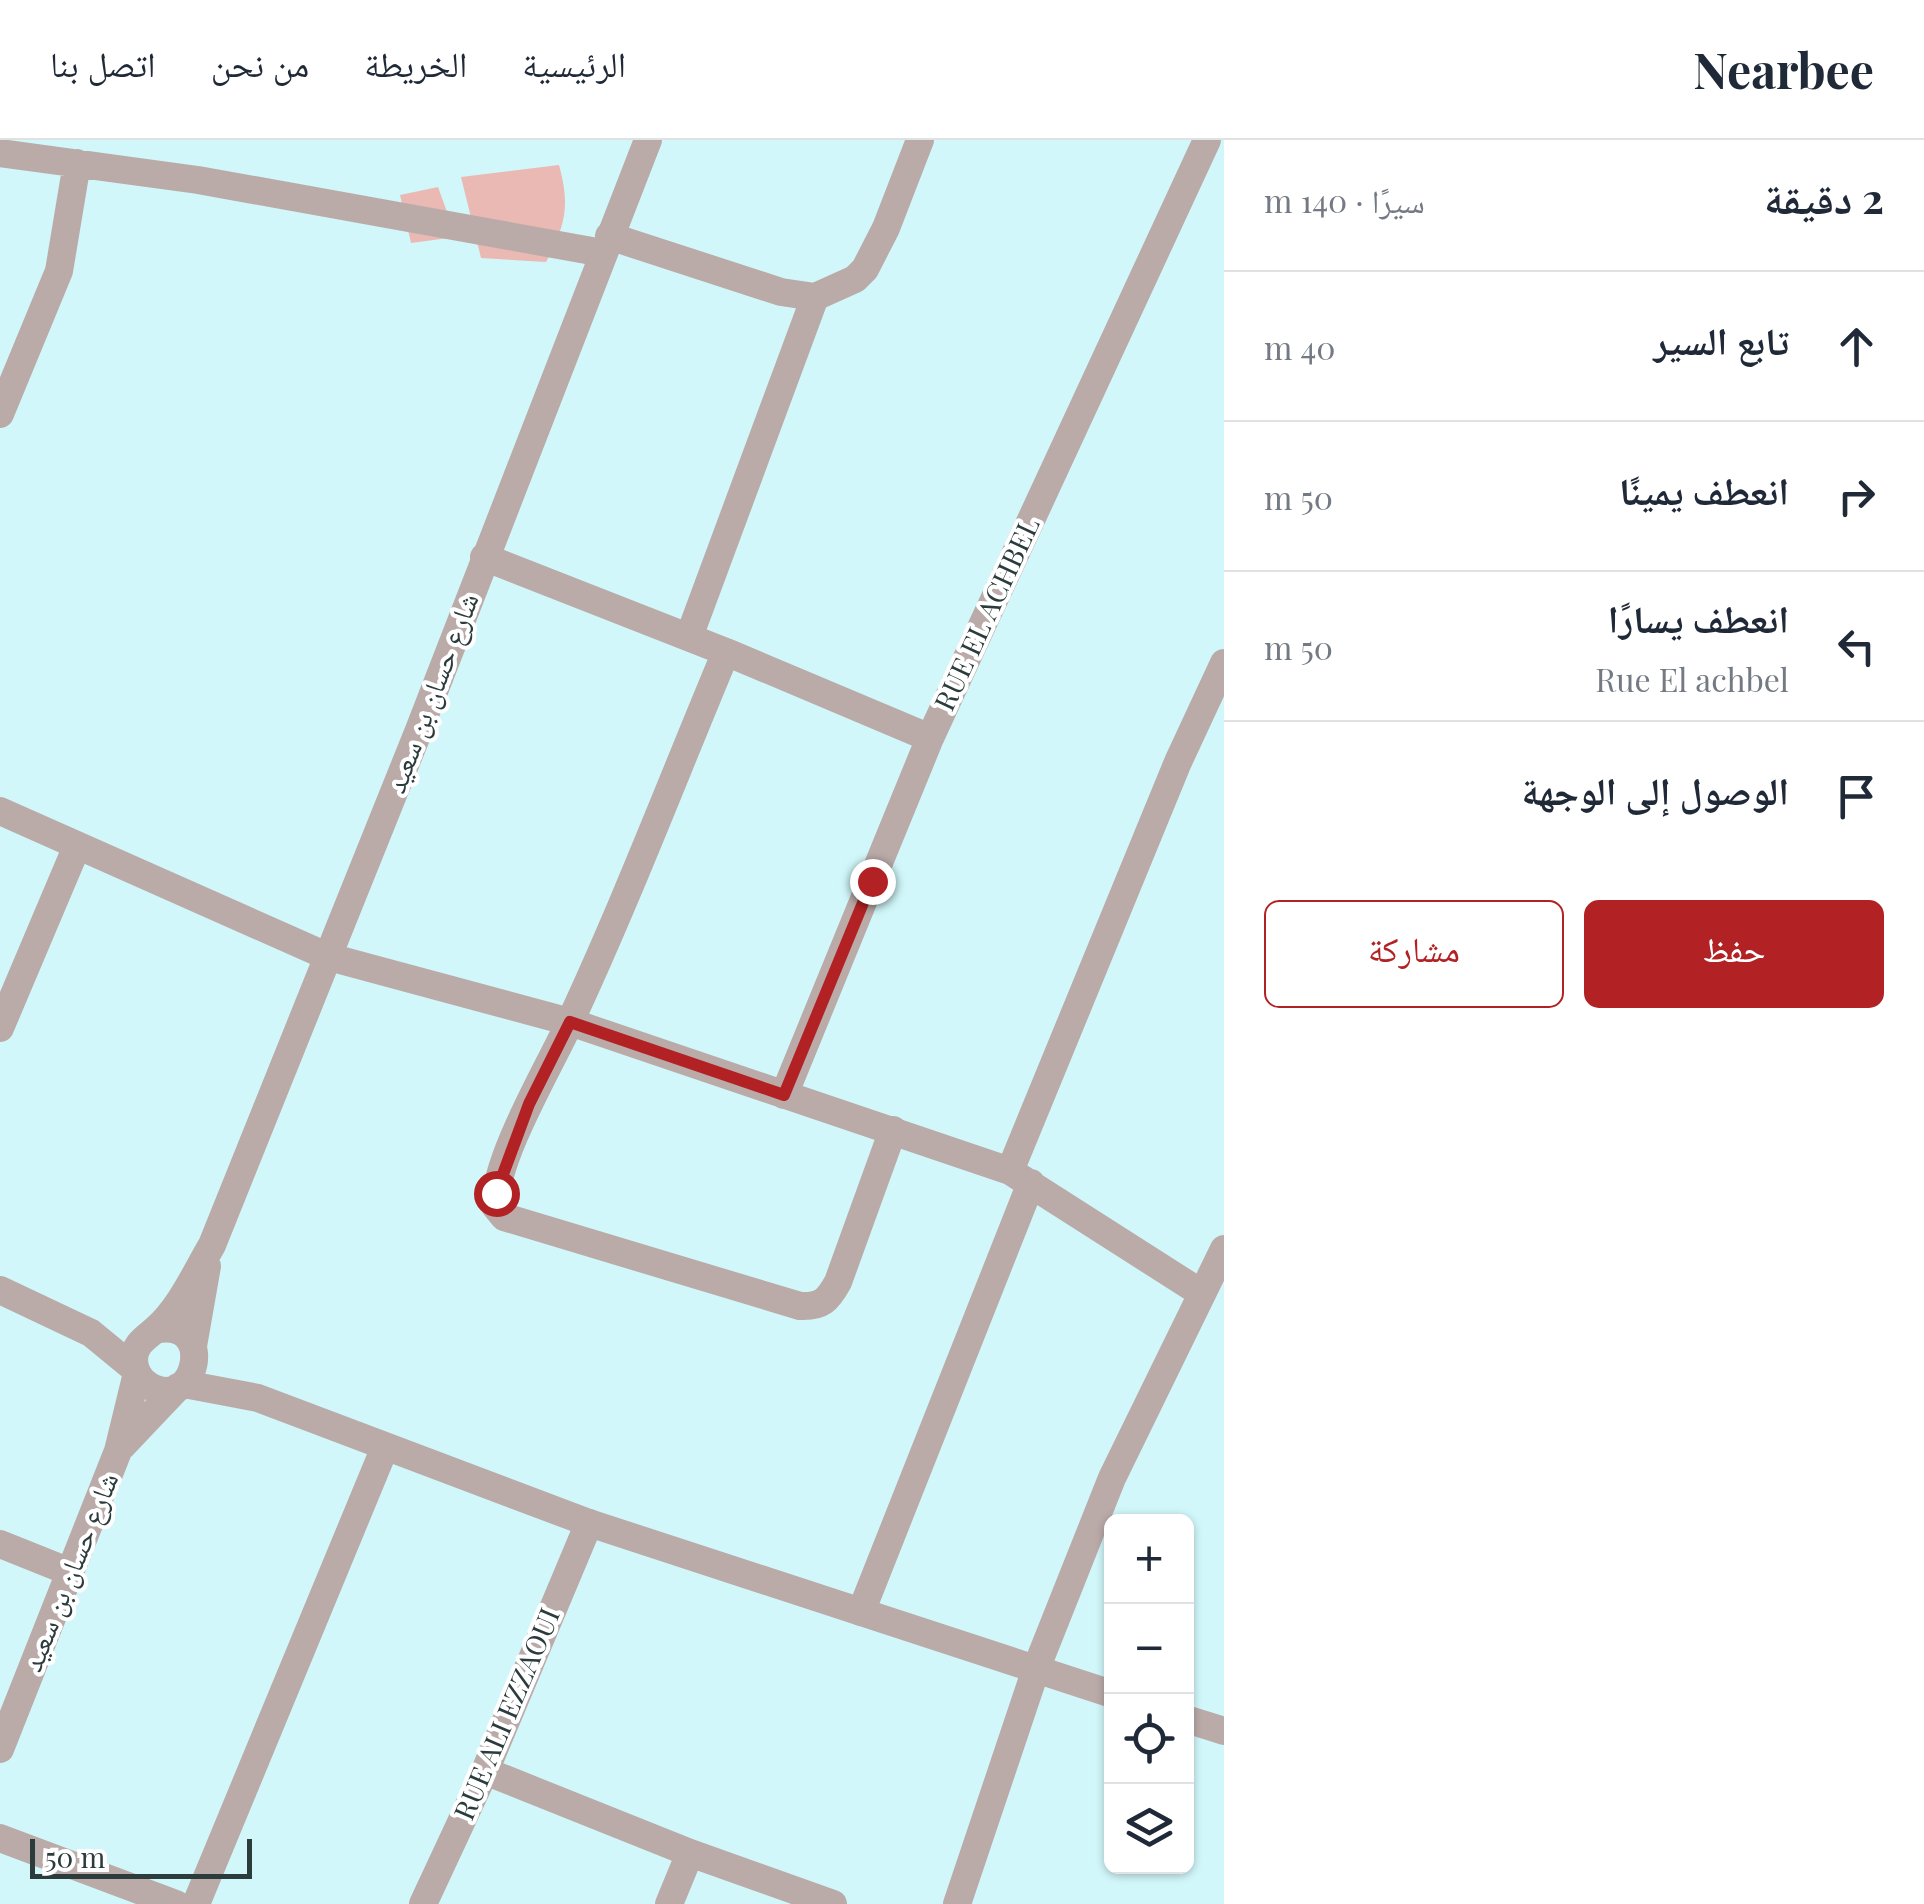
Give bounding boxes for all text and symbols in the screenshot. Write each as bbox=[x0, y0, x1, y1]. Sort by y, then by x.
text: Nearbee bbox=[1693, 37, 1874, 101]
text: اتصل بنا bbox=[50, 39, 156, 86]
text: من نحن bbox=[211, 39, 309, 86]
text: الخريطة bbox=[364, 39, 467, 86]
text: الرئيسية bbox=[522, 39, 626, 86]
text: 2 دقيقة bbox=[1764, 169, 1884, 225]
text: سيرًا · 140 m bbox=[1264, 178, 1425, 221]
text: تابع السير bbox=[1653, 314, 1789, 365]
icon: ahead bbox=[1829, 319, 1884, 374]
text: 40 m bbox=[1264, 325, 1335, 368]
text: انعطف يمينًا bbox=[1619, 464, 1789, 515]
icon: right bbox=[1829, 469, 1884, 524]
text: 50 m bbox=[1264, 475, 1333, 518]
street label: RUE EL ACHBEL bbox=[925, 511, 1047, 716]
street label: شارع حسان بن سعيد bbox=[375, 587, 487, 798]
text: انعطف يسارًا bbox=[1608, 592, 1789, 643]
icon: left bbox=[1829, 619, 1884, 674]
text: 50 m bbox=[1264, 625, 1333, 668]
text: Rue El achbel bbox=[1595, 657, 1789, 700]
text: الوصول إلى الوجهة bbox=[1521, 764, 1789, 815]
icon: arrive bbox=[1829, 769, 1884, 824]
route end bbox=[850, 859, 896, 905]
button: مشاركة bbox=[1264, 900, 1564, 1008]
button: حفظ bbox=[1584, 900, 1884, 1008]
route start bbox=[474, 1171, 520, 1217]
street label: شارع حسان بن سعيد bbox=[12, 1466, 126, 1677]
map controls bbox=[1104, 1514, 1194, 1874]
button: + bbox=[1104, 1514, 1194, 1604]
street label: RUE ALI EZZAOUI bbox=[444, 1602, 567, 1825]
button: − bbox=[1104, 1604, 1194, 1694]
button: locate bbox=[1104, 1694, 1194, 1784]
button: layers bbox=[1104, 1784, 1194, 1874]
scale bar bbox=[30, 1834, 252, 1878]
text: 50 m bbox=[45, 1838, 105, 1875]

